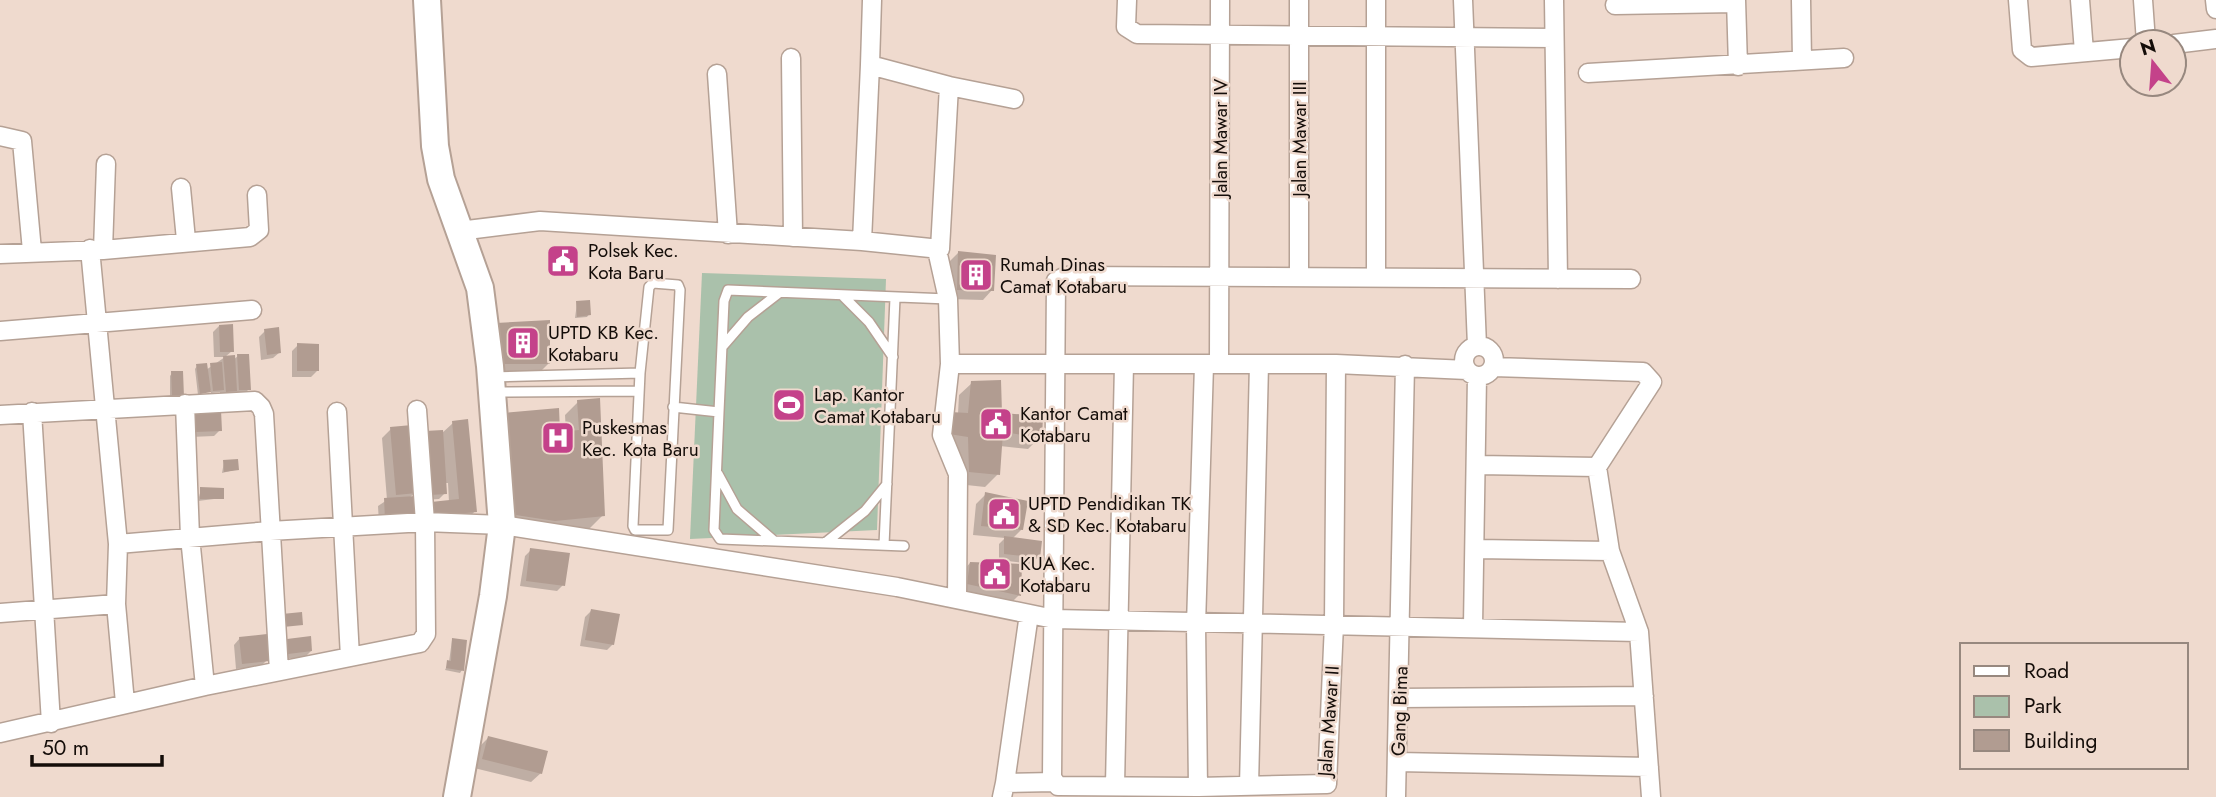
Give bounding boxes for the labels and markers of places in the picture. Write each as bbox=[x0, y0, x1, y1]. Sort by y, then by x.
place label: Polsek Kec. Kota Baru bbox=[588, 237, 679, 286]
public building icon: Polsek Kec. Kota Baru bbox=[544, 242, 582, 280]
place label: Rumah Dinas Camat Kotabaru bbox=[1000, 251, 1127, 300]
building icon: Rumah Dinas Camat Kotabaru bbox=[957, 256, 995, 294]
place label: UPTD KB Kec. Kotabaru bbox=[548, 319, 659, 368]
building icon: UPTD KB Kec. Kotabaru bbox=[504, 324, 542, 362]
place label: Lap. Kantor Camat Kotabaru bbox=[814, 381, 941, 430]
sports icon: Lap. Kantor Camat Kotabaru bbox=[770, 386, 808, 424]
place label: Kantor Camat Kotabaru bbox=[1020, 400, 1128, 449]
public building icon: Kantor Camat Kotabaru bbox=[977, 405, 1015, 443]
place label: Puskesmas Kec. Kota Baru bbox=[582, 414, 699, 463]
hospital icon: Puskesmas Kec. Kota Baru bbox=[539, 419, 577, 457]
place label: UPTD Pendidikan TK & SD Kec. Kotabaru bbox=[1028, 490, 1191, 539]
public building icon: UPTD Pendidikan TK & SD Kec. Kotabaru bbox=[985, 495, 1023, 533]
place label: KUA Kec. Kotabaru bbox=[1020, 550, 1096, 599]
public building icon: KUA Kec. Kotabaru bbox=[976, 555, 1014, 593]

